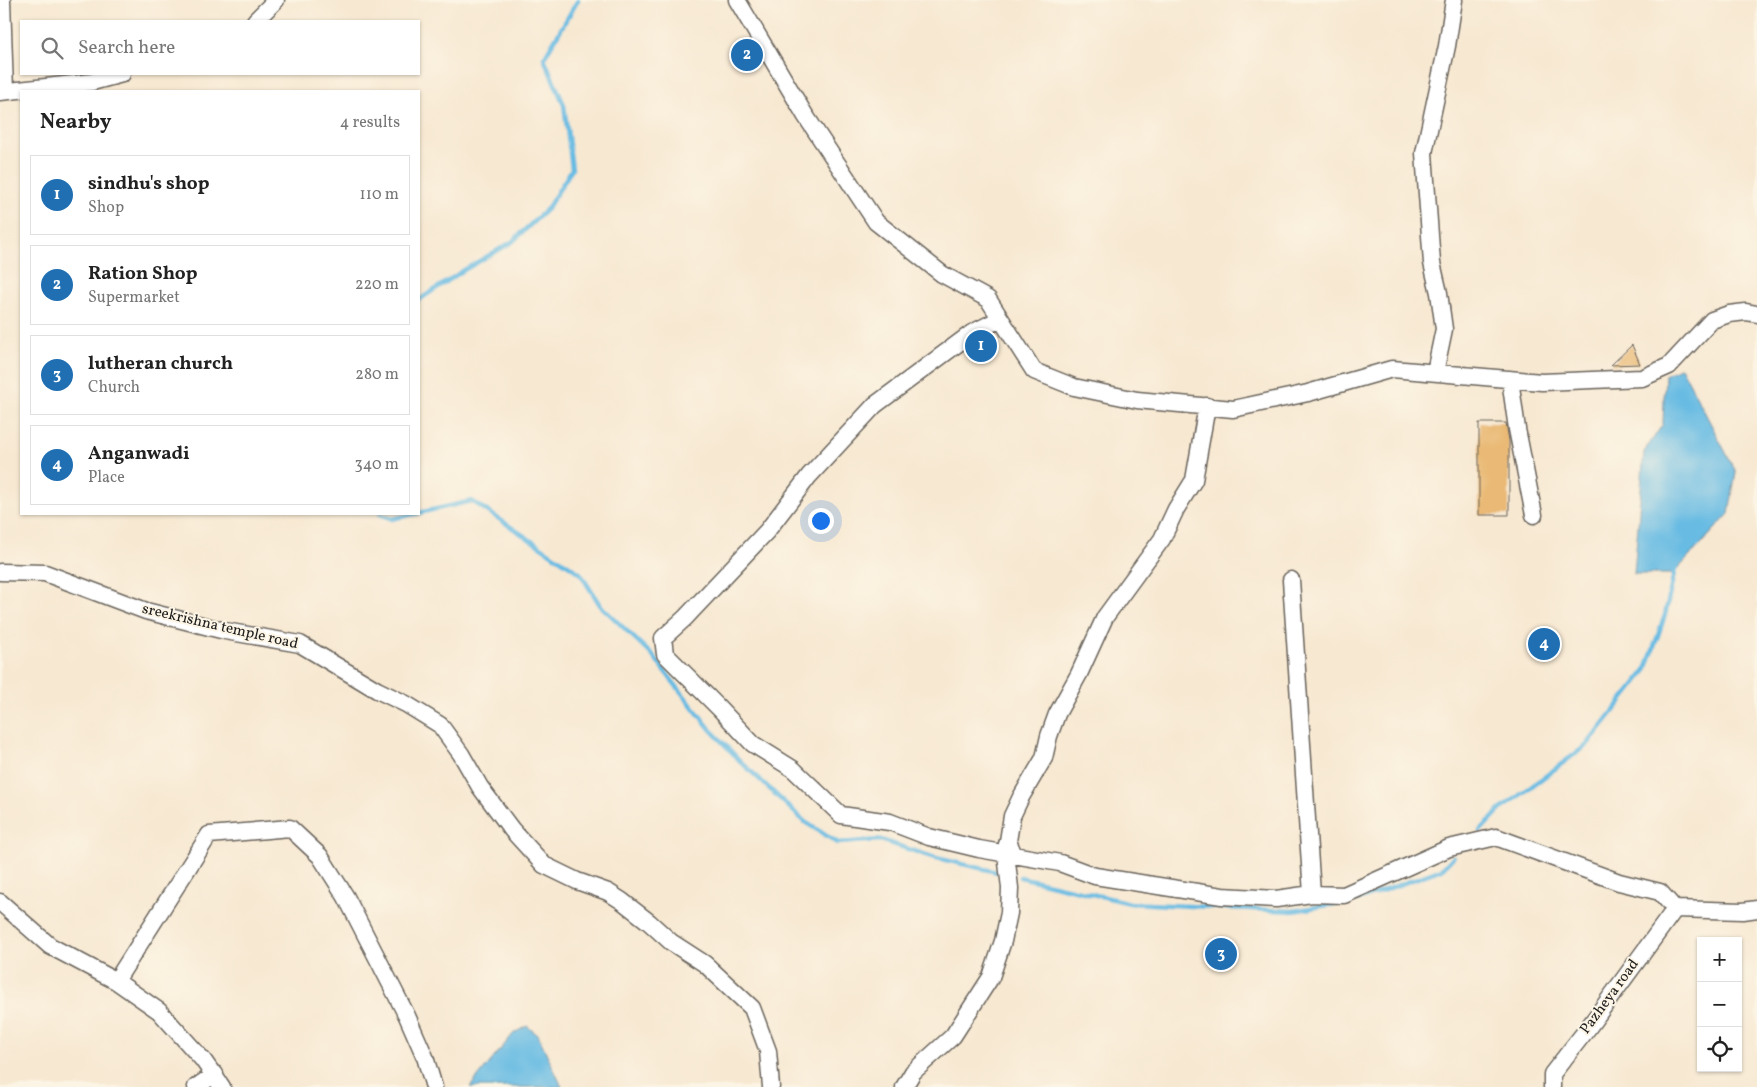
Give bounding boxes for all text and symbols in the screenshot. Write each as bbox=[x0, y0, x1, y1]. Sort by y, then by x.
search box bbox=[20, 20, 420, 75]
icon: search bbox=[38, 34, 66, 62]
text: Search here bbox=[78, 35, 175, 61]
pin: 2 bbox=[731, 36, 763, 74]
text: Nearby bbox=[40, 108, 111, 137]
text: 4 results bbox=[340, 112, 400, 134]
text: sindhu's shop bbox=[88, 171, 209, 197]
text: 1 bbox=[54, 184, 60, 206]
text: 110 m bbox=[360, 184, 399, 206]
text: Shop bbox=[88, 197, 124, 219]
text: Ration Shop bbox=[88, 261, 197, 287]
text: 2 bbox=[53, 274, 61, 296]
text: 220 m bbox=[355, 274, 399, 296]
text: Supermarket bbox=[88, 287, 180, 309]
pin: 1 bbox=[965, 327, 997, 365]
text: lutheran church bbox=[88, 351, 233, 377]
text: 3 bbox=[53, 364, 61, 386]
text: 280 m bbox=[355, 364, 399, 386]
text: Church bbox=[88, 377, 140, 399]
text: Anganwadi bbox=[88, 441, 190, 467]
text: 4 bbox=[52, 454, 62, 476]
text: 340 m bbox=[355, 454, 399, 476]
text: Place bbox=[88, 467, 125, 489]
your location bbox=[808, 508, 834, 534]
street label: sreekrishna temple road bbox=[140, 599, 300, 655]
pin: 4 bbox=[1528, 625, 1560, 663]
pin: 3 bbox=[1205, 935, 1237, 973]
map controls bbox=[1697, 937, 1742, 1072]
button: + bbox=[1697, 937, 1742, 982]
street label: Pazheya road bbox=[1576, 955, 1644, 1039]
button: − bbox=[1697, 982, 1742, 1027]
button: locate bbox=[1697, 1027, 1742, 1072]

